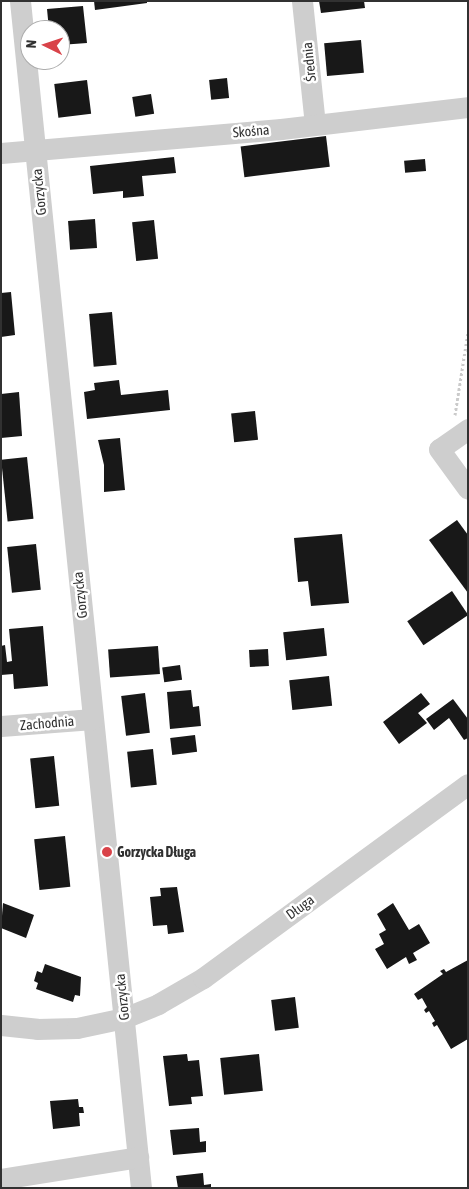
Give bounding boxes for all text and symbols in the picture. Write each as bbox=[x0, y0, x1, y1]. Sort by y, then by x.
north arrow bbox=[20, 20, 70, 70]
text: N bbox=[23, 39, 39, 49]
street label: Średnia bbox=[299, 42, 319, 82]
street label: Skośna bbox=[232, 121, 270, 141]
street label: Gorzycka bbox=[28, 168, 50, 216]
street label: Gorzycka bbox=[69, 571, 91, 619]
street label: Zachodnia bbox=[19, 712, 75, 734]
place label: Gorzycka Długa bbox=[117, 844, 196, 860]
marker: Gorzycka Długa bbox=[101, 846, 113, 858]
street label: Długa bbox=[283, 891, 317, 923]
street label: Gorzycka bbox=[111, 973, 133, 1021]

